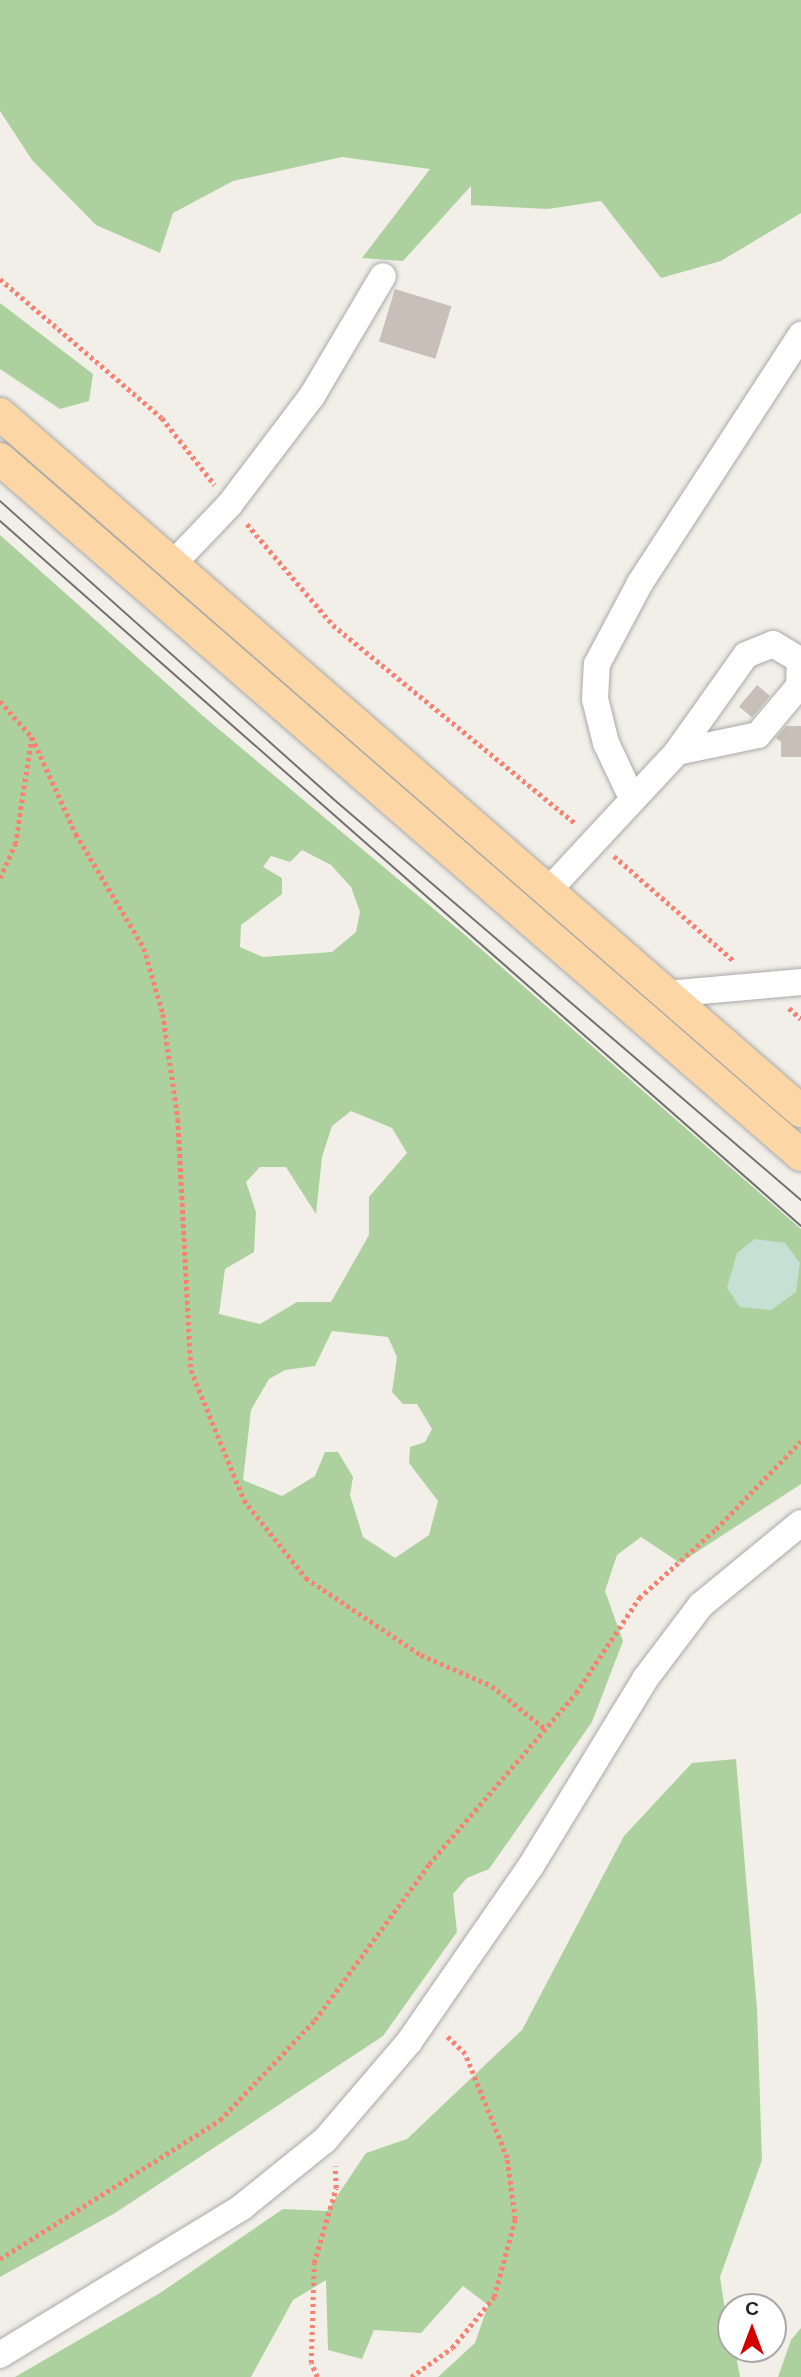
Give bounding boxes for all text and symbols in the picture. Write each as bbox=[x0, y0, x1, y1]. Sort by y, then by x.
north arrow bbox=[717, 2293, 787, 2363]
text: С bbox=[745, 2298, 759, 2319]

